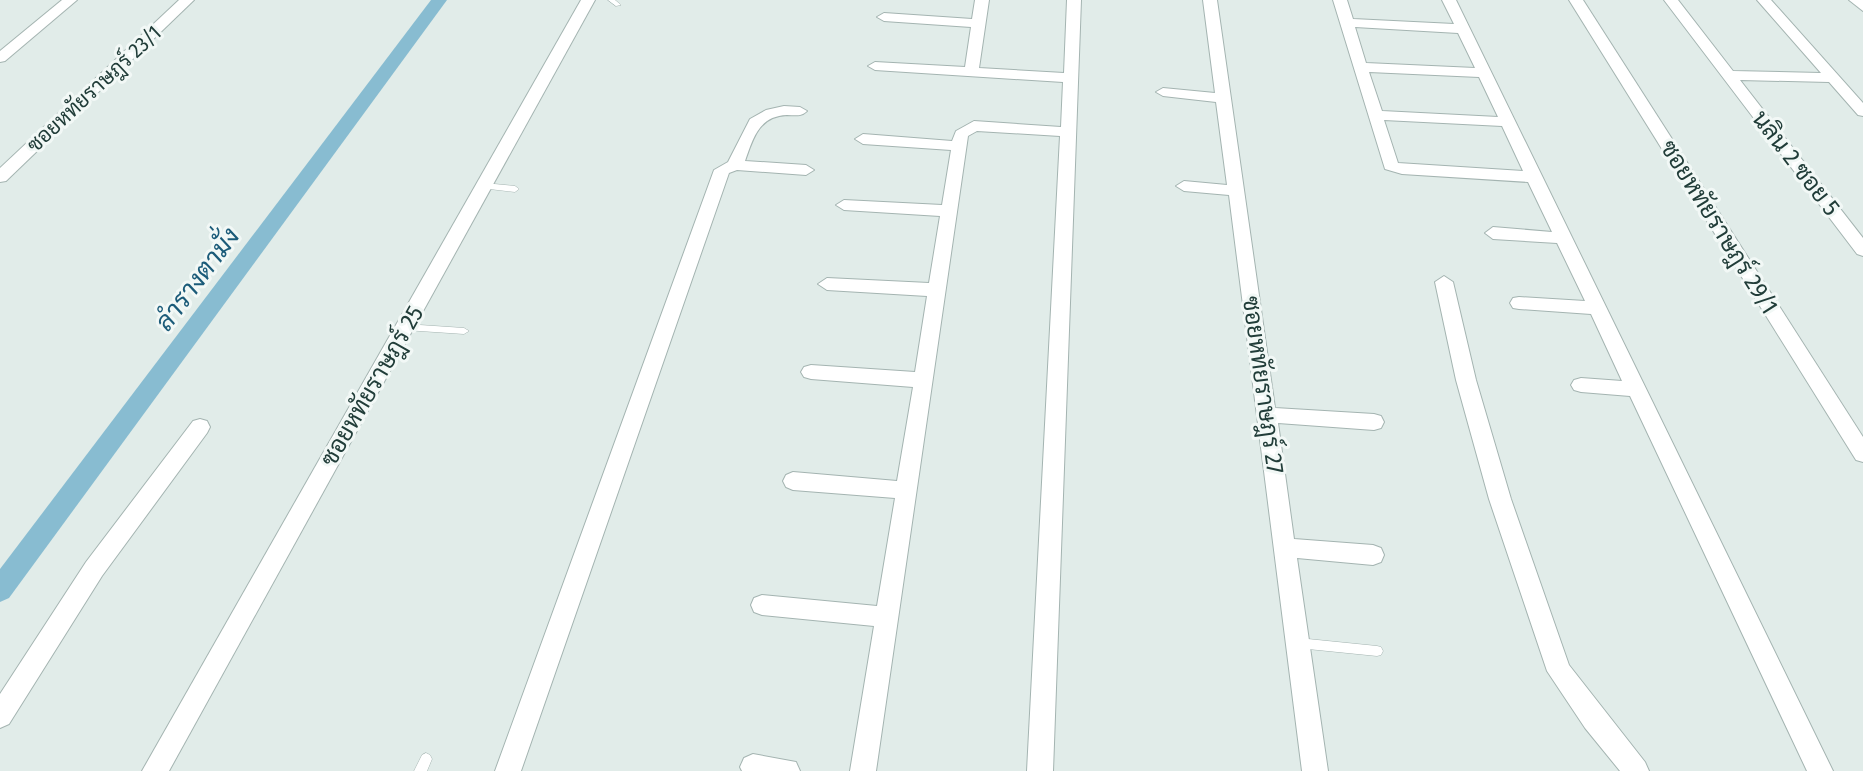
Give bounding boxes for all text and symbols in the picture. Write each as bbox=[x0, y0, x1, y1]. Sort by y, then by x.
street label: ซอยหทัยราษฎร์ 23/1 bbox=[21, 19, 167, 159]
street label: นลิน 2 ซอย 5 bbox=[1746, 105, 1846, 221]
street label: ซอยหทัยราษฎร์ 29/1 bbox=[1653, 134, 1785, 320]
water label: ลำรางตามั่ง bbox=[144, 218, 246, 337]
street label: ซอยหทัยราษฎร์ 27 bbox=[1235, 294, 1291, 476]
street label: ซอยหทัยราษฎร์ 25 bbox=[313, 300, 431, 472]

